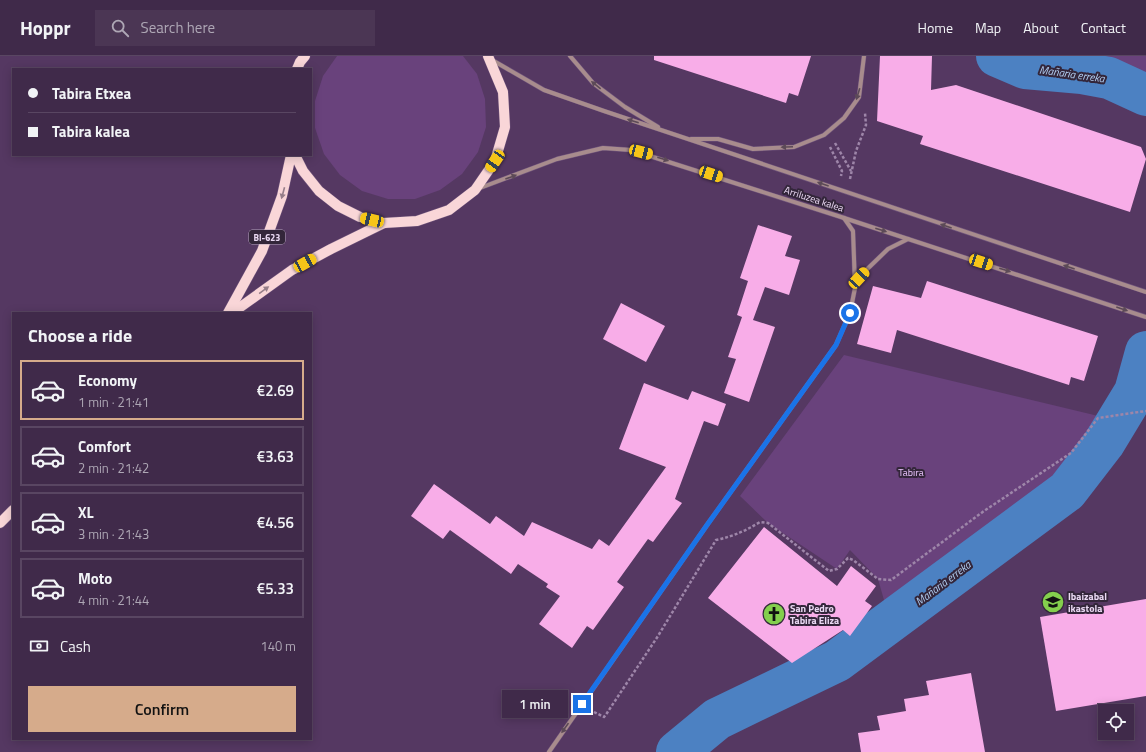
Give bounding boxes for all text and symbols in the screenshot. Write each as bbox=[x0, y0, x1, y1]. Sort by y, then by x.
search box bbox=[95, 10, 375, 46]
text: Hoppr bbox=[20, 13, 71, 42]
text: Search here bbox=[141, 16, 215, 39]
icon: search bbox=[109, 17, 131, 39]
text: Home bbox=[918, 17, 953, 38]
text: Map bbox=[975, 17, 1001, 38]
text: About bbox=[1023, 17, 1059, 38]
text: Contact bbox=[1081, 17, 1126, 38]
water label: Mañaria erreka bbox=[1038, 61, 1106, 87]
one-way arrow bbox=[591, 81, 602, 90]
text: Tabira Etxea bbox=[52, 82, 131, 105]
one-way arrow bbox=[855, 89, 861, 101]
one-way arrow bbox=[627, 118, 639, 124]
text: Tabira kalea bbox=[52, 120, 130, 143]
car bbox=[628, 143, 654, 161]
one-way arrow bbox=[780, 144, 793, 150]
car bbox=[483, 148, 507, 174]
one-way arrow bbox=[658, 156, 670, 162]
car bbox=[698, 165, 724, 183]
one-way arrow bbox=[506, 173, 518, 179]
one-way arrow bbox=[817, 181, 829, 187]
street label: Arriluzea kalea bbox=[782, 182, 846, 216]
one-way arrow bbox=[279, 187, 285, 199]
car bbox=[359, 211, 385, 229]
one-way arrow bbox=[940, 222, 952, 228]
one-way arrow bbox=[876, 227, 888, 233]
road number: BI-623 bbox=[249, 230, 285, 244]
car bbox=[292, 252, 318, 274]
car bbox=[968, 253, 994, 271]
one-way arrow bbox=[1063, 264, 1075, 270]
car bbox=[846, 265, 872, 291]
one-way arrow bbox=[999, 267, 1011, 273]
one-way arrow bbox=[259, 286, 269, 294]
route start bbox=[841, 304, 859, 322]
one-way arrow bbox=[1116, 306, 1128, 312]
text: Choose a ride bbox=[28, 322, 132, 349]
text: Economy bbox=[78, 369, 137, 392]
icon: car bbox=[30, 372, 66, 408]
text: €2.69 bbox=[257, 379, 294, 402]
text: 1 min · 21:41 bbox=[78, 392, 149, 412]
text: Comfort bbox=[78, 435, 131, 458]
icon: car bbox=[30, 438, 66, 474]
text: €3.63 bbox=[257, 445, 294, 468]
text: 2 min · 21:42 bbox=[78, 458, 149, 478]
park label: Tabira bbox=[898, 465, 924, 480]
text: XL bbox=[78, 501, 94, 524]
icon: car bbox=[30, 504, 66, 540]
text: €4.56 bbox=[257, 511, 294, 534]
text: 3 min · 21:43 bbox=[78, 524, 149, 544]
water label: Mañaria erreka bbox=[912, 556, 975, 609]
text: Moto bbox=[78, 567, 112, 590]
icon: car bbox=[30, 570, 66, 606]
text: €5.33 bbox=[257, 577, 294, 600]
school or university icon: Ibaizabal ikastola bbox=[1040, 589, 1066, 615]
place label: Ibaizabal ikastola bbox=[1068, 589, 1107, 616]
text: 4 min · 21:44 bbox=[78, 590, 149, 610]
church icon: San Pedro Tabira Eliza bbox=[761, 601, 787, 627]
place label: San Pedro Tabira Eliza bbox=[790, 601, 839, 628]
icon: cash bbox=[28, 635, 50, 657]
text: Cash bbox=[60, 635, 91, 658]
text: 140 m bbox=[260, 636, 296, 656]
button: Confirm bbox=[28, 686, 296, 732]
callout: 1 min bbox=[502, 690, 568, 718]
text: 1 min bbox=[519, 694, 551, 714]
route end bbox=[573, 695, 591, 713]
map controls bbox=[1098, 704, 1134, 740]
button: locate bbox=[1098, 704, 1134, 740]
one-way arrow bbox=[561, 723, 569, 733]

